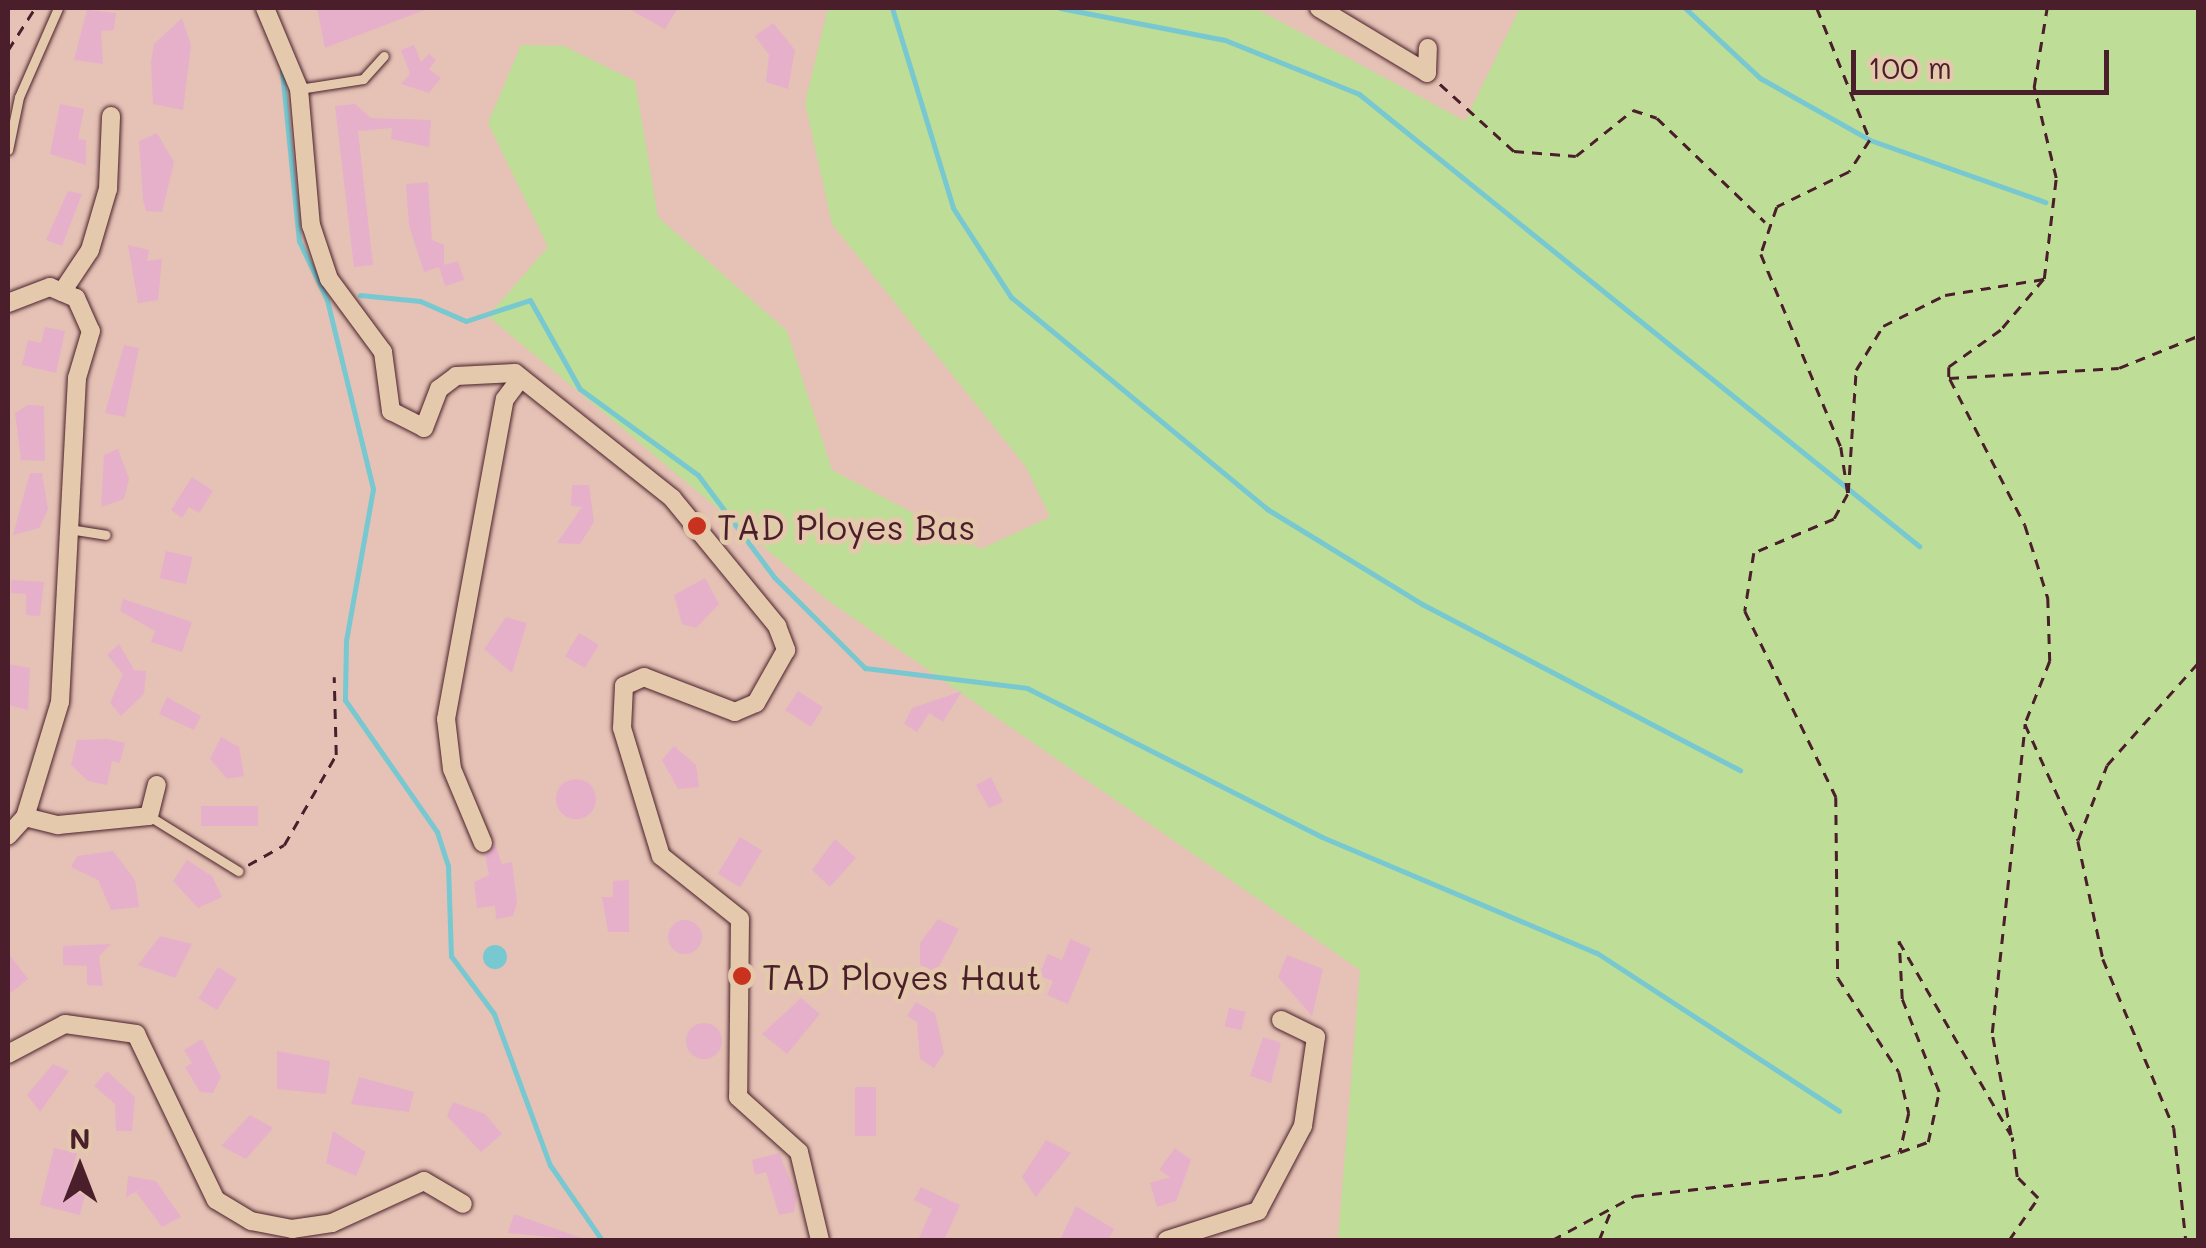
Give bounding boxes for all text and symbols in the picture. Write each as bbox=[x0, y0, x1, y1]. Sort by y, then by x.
scale bar bbox=[1856, 30, 2114, 92]
text: 100 m bbox=[1868, 47, 1952, 87]
place label: TAD Ployes Bas bbox=[717, 505, 976, 547]
marker: TAD Ployes Bas bbox=[686, 515, 708, 537]
place label: TAD Ployes Haut bbox=[762, 955, 1041, 997]
marker: TAD Ployes Haut bbox=[731, 965, 753, 987]
north arrow bbox=[30, 1118, 130, 1218]
text: N bbox=[69, 1120, 91, 1156]

